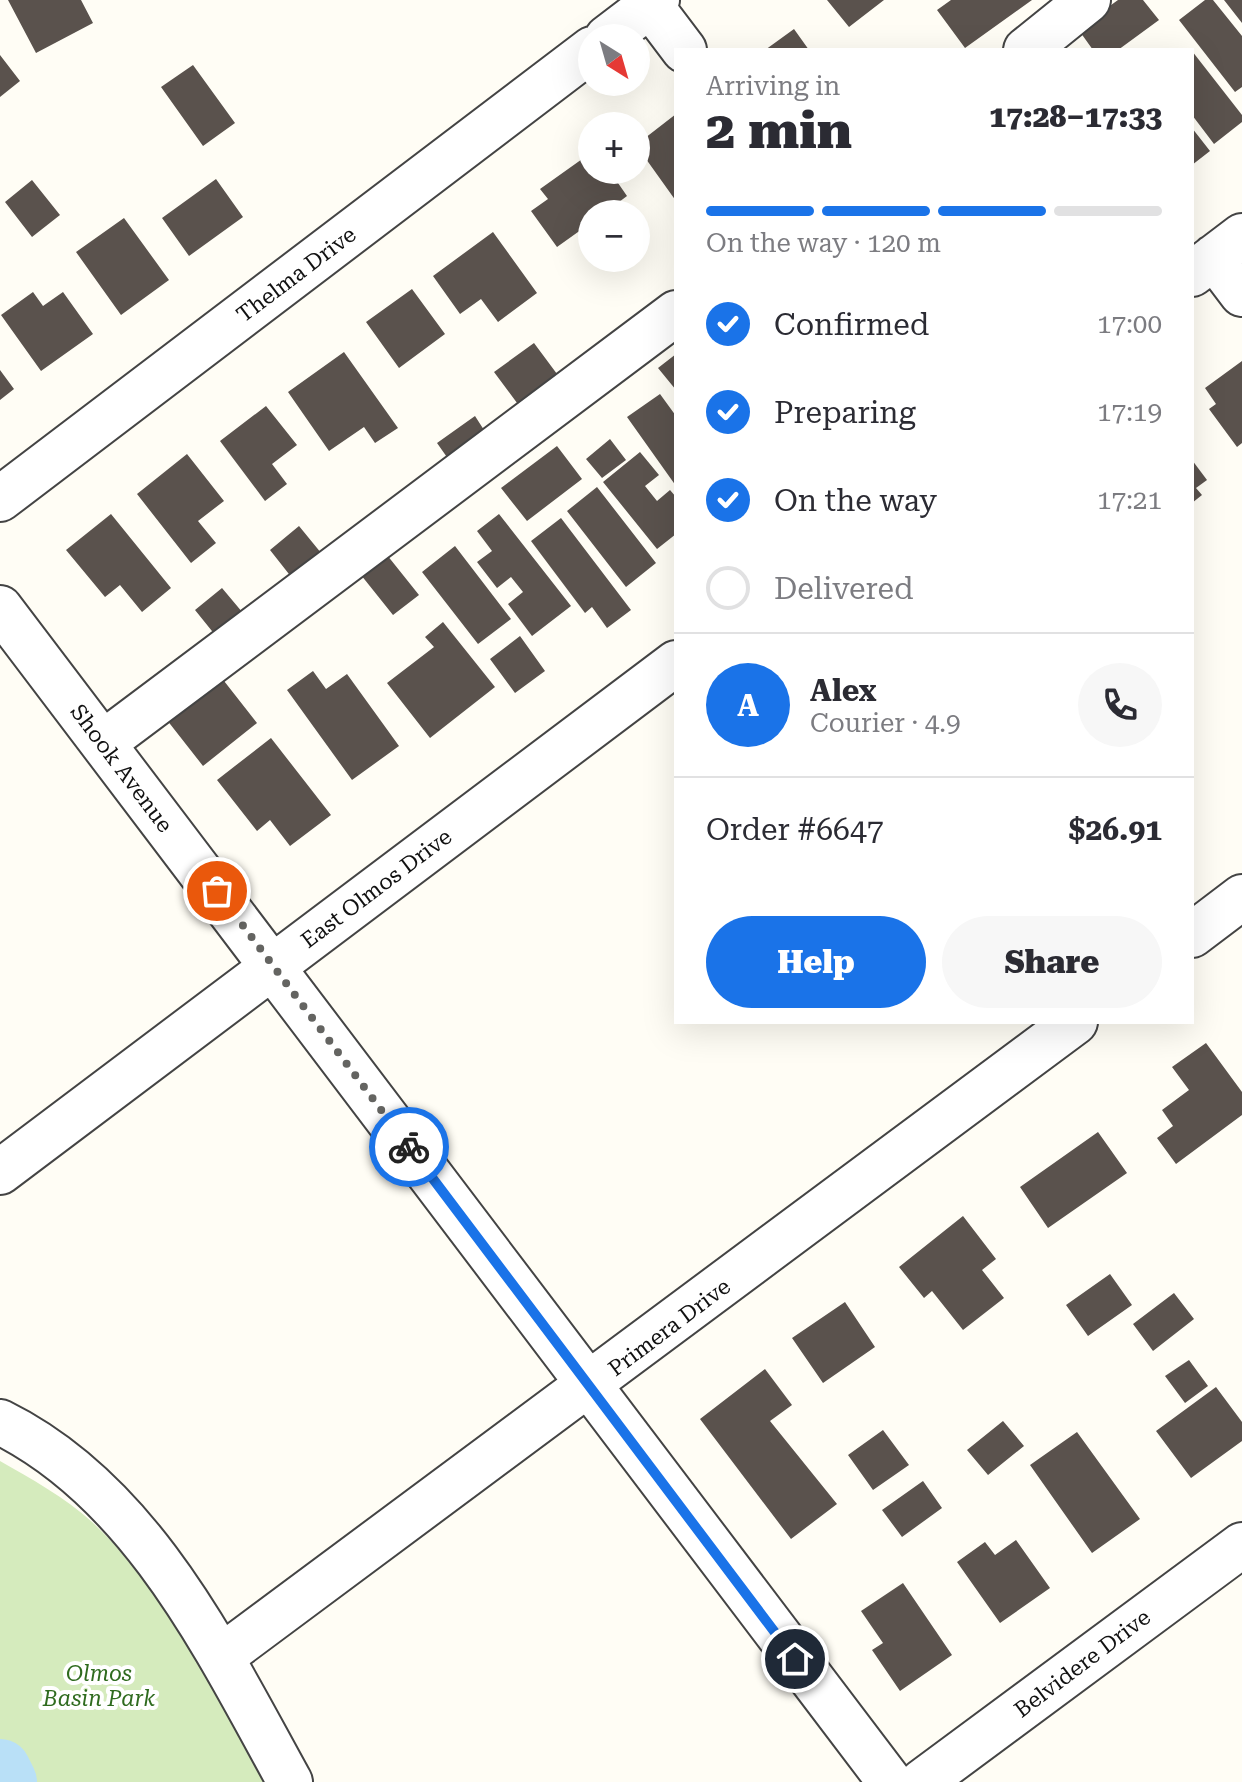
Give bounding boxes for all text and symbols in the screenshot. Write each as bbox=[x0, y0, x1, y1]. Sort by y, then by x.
north arrow bbox=[578, 24, 650, 96]
map controls bbox=[578, 24, 650, 272]
text: Arriving in bbox=[706, 71, 840, 101]
text: 17:28–17:33 bbox=[989, 99, 1162, 134]
text: 2 min bbox=[706, 100, 852, 161]
button: + bbox=[578, 112, 650, 184]
button: − bbox=[578, 200, 650, 272]
street label: Thelma Drive bbox=[232, 222, 361, 327]
text: On the way · 120 m bbox=[706, 228, 941, 258]
icon: check bbox=[706, 302, 750, 346]
text: Confirmed bbox=[774, 307, 929, 342]
text: 17:00 bbox=[1097, 309, 1162, 339]
icon: check bbox=[706, 390, 750, 434]
text: Preparing bbox=[774, 395, 916, 430]
text: 17:19 bbox=[1097, 397, 1162, 427]
icon: check bbox=[706, 478, 750, 522]
text: On the way bbox=[774, 483, 937, 518]
text: 17:21 bbox=[1097, 485, 1162, 515]
text: Delivered bbox=[774, 571, 913, 606]
button: phone bbox=[1078, 663, 1162, 747]
text: Alex bbox=[810, 673, 877, 708]
text: A bbox=[737, 688, 759, 723]
street label: Shook Avenue bbox=[65, 700, 178, 837]
text: Courier · 4.9 bbox=[810, 708, 960, 738]
text: Order #6647 bbox=[706, 812, 884, 847]
text: $26.91 bbox=[1069, 812, 1162, 847]
street label: East Olmos Drive bbox=[296, 824, 456, 953]
pin bbox=[183, 857, 251, 925]
icon: bag bbox=[195, 869, 239, 913]
button: Help bbox=[706, 916, 926, 1008]
button: Share bbox=[942, 916, 1162, 1008]
courier bbox=[369, 1107, 449, 1187]
icon: bike bbox=[387, 1125, 431, 1169]
street label: Primera Drive bbox=[603, 1273, 735, 1381]
street label: Belvidere Drive bbox=[1010, 1604, 1155, 1723]
pin bbox=[761, 1625, 829, 1693]
icon: home bbox=[773, 1637, 817, 1681]
park label: Olmos Basin Park bbox=[42, 1661, 155, 1711]

